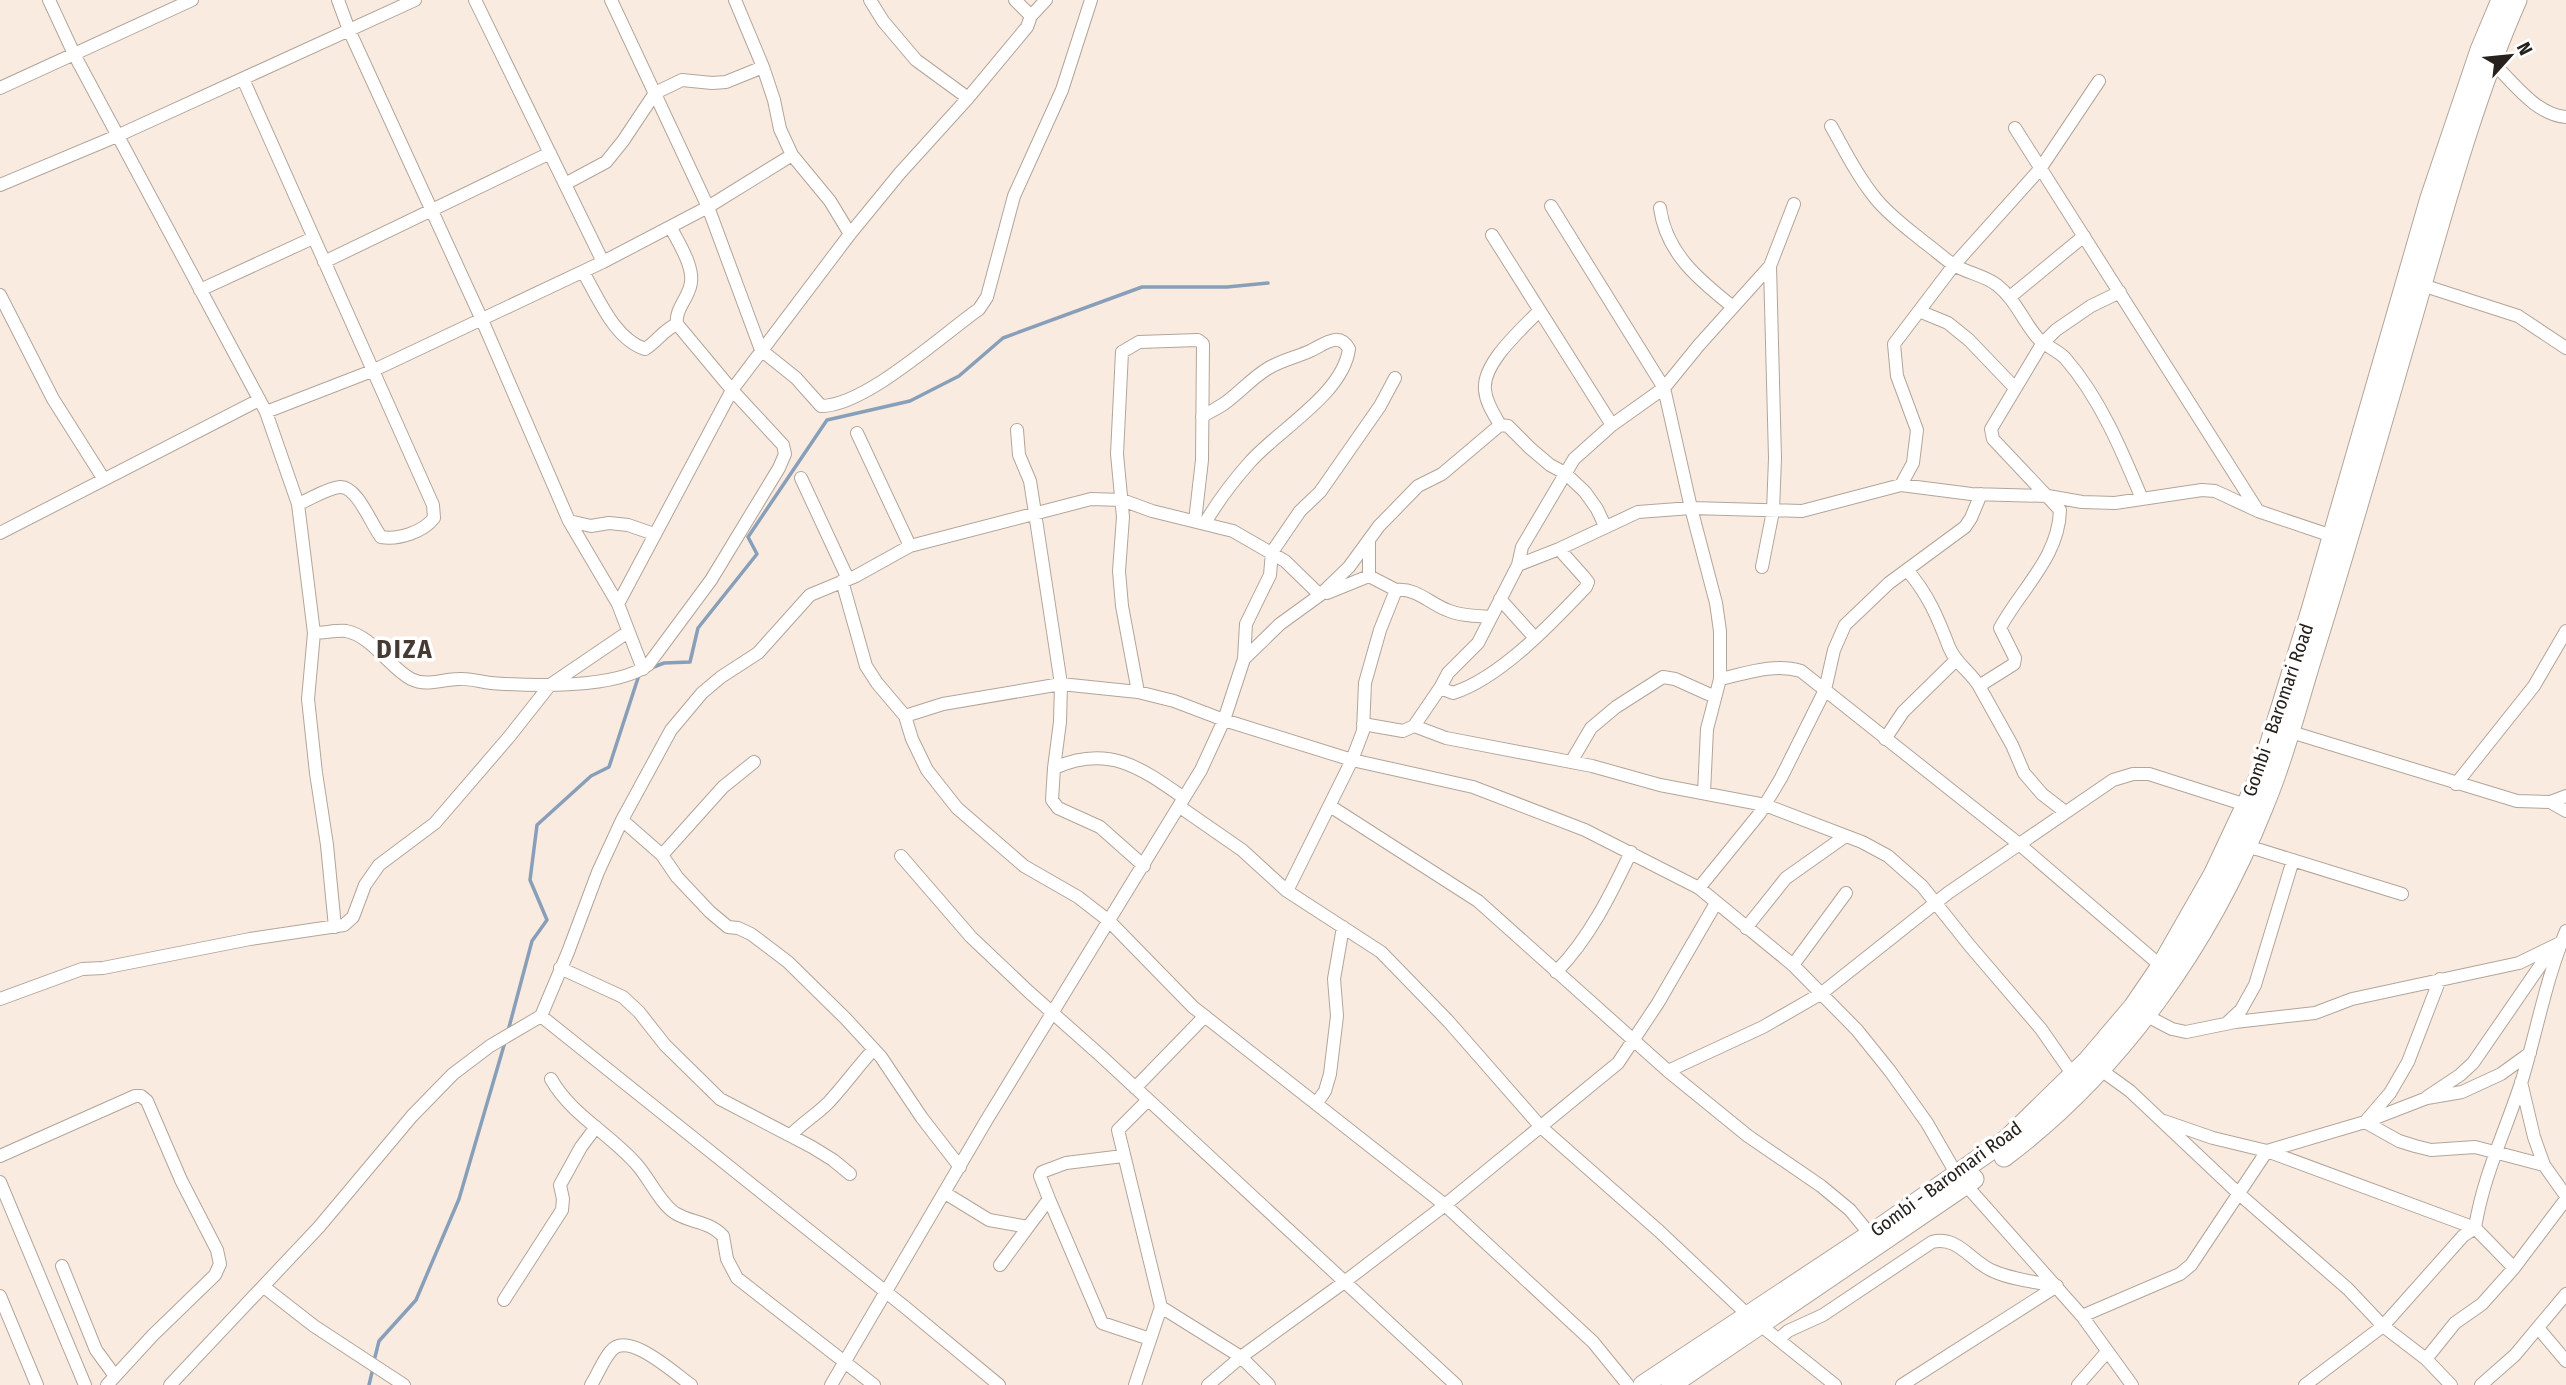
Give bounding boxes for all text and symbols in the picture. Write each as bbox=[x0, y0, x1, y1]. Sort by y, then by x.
north arrow bbox=[2475, 21, 2545, 91]
text: N bbox=[2512, 38, 2538, 59]
street label: Gombi - Baromari Road bbox=[2238, 621, 2318, 799]
district label: DIZA bbox=[376, 634, 434, 665]
street label: Gombi - Baromari Road bbox=[1866, 1116, 2026, 1242]

